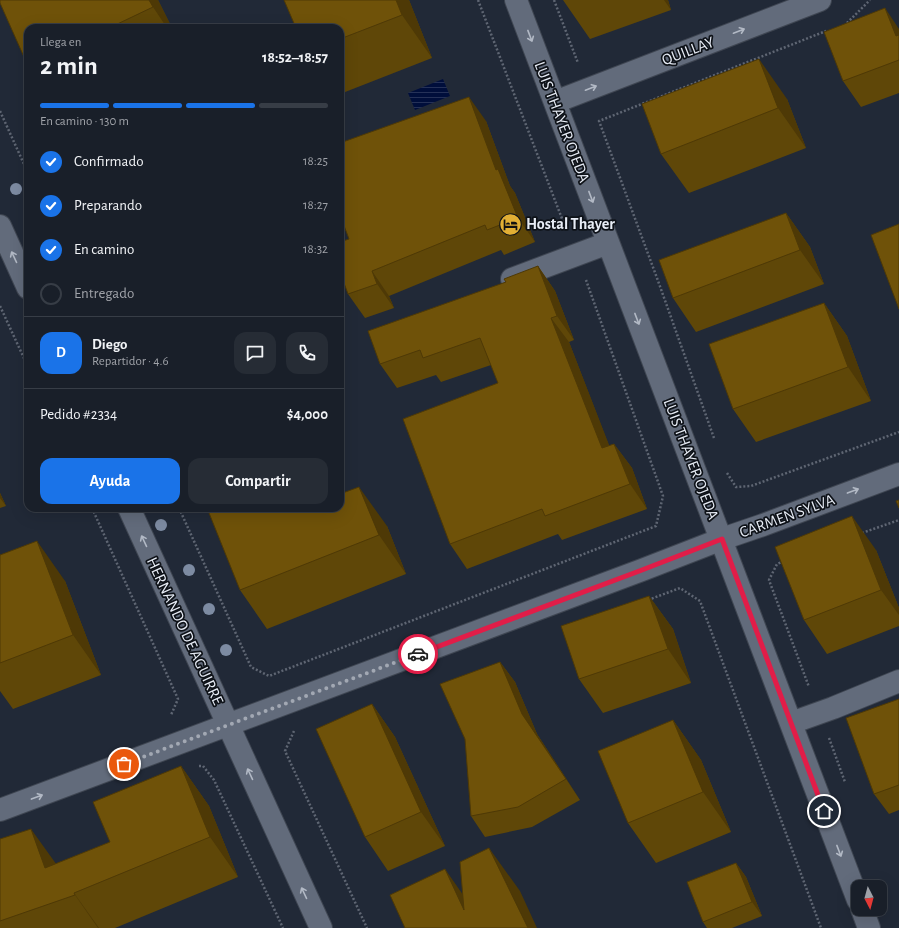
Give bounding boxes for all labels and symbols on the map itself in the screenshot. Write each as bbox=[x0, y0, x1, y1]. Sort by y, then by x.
one-way arrow bbox=[733, 27, 745, 35]
one-way arrow bbox=[527, 30, 535, 42]
street label: QUILLAY bbox=[660, 34, 717, 69]
street label: LUIS THAYER OJEDA bbox=[532, 59, 592, 185]
one-way arrow bbox=[585, 84, 597, 92]
one-way arrow bbox=[588, 191, 596, 203]
hotel icon: Hostal Thayer bbox=[497, 211, 523, 237]
place label: Hostal Thayer bbox=[526, 216, 615, 233]
one-way arrow bbox=[10, 251, 17, 263]
one-way arrow bbox=[634, 312, 642, 324]
street label: LUIS THAYER OJEDA bbox=[661, 396, 721, 522]
one-way arrow bbox=[847, 487, 859, 495]
street label: CARMEN SYLVA bbox=[737, 491, 837, 541]
one-way arrow bbox=[140, 536, 147, 548]
street label: HERNANDO DE AGUIRRE bbox=[144, 555, 226, 708]
courier bbox=[398, 634, 438, 674]
pin bbox=[107, 747, 141, 781]
one-way arrow bbox=[246, 769, 253, 781]
one-way arrow bbox=[30, 792, 42, 800]
pin bbox=[807, 794, 841, 828]
one-way arrow bbox=[836, 844, 844, 856]
north arrow bbox=[851, 880, 887, 916]
one-way arrow bbox=[300, 887, 307, 899]

